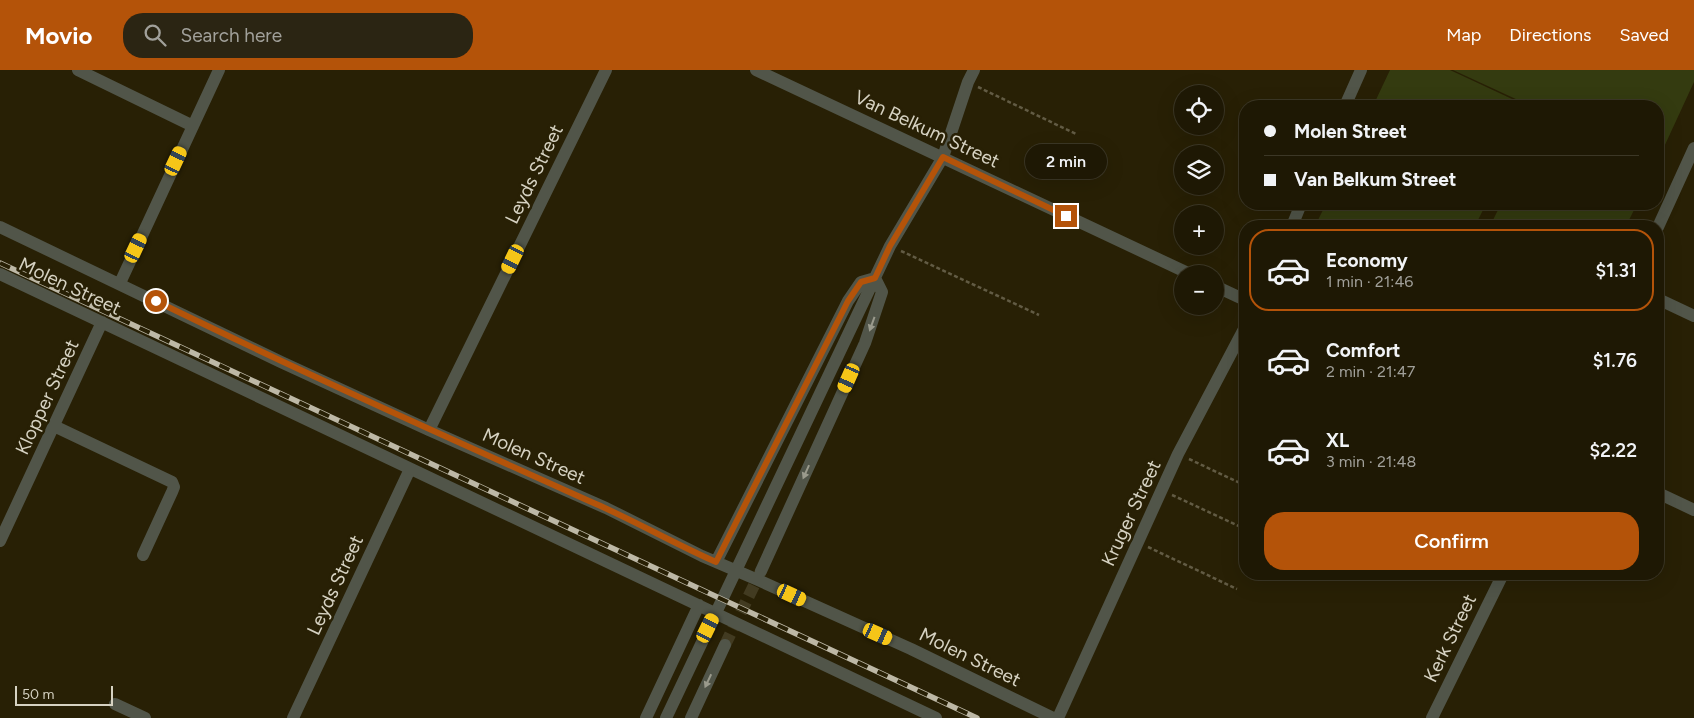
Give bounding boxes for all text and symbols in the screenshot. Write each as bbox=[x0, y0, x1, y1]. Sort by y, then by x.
search box bbox=[123, 13, 473, 58]
text: Movio bbox=[25, 21, 93, 50]
icon: search bbox=[141, 21, 169, 49]
text: Search here bbox=[181, 24, 282, 47]
text: Map bbox=[1446, 24, 1481, 46]
text: Directions bbox=[1509, 24, 1591, 46]
text: Saved bbox=[1619, 24, 1669, 46]
street label: Van Belkum Street bbox=[851, 85, 1003, 173]
map controls bbox=[1174, 85, 1224, 315]
button: locate bbox=[1174, 85, 1224, 135]
text: Molen Street bbox=[1294, 120, 1407, 143]
street label: Leyds Street bbox=[500, 121, 568, 227]
car bbox=[162, 144, 189, 178]
callout: 2 min bbox=[1025, 144, 1107, 178]
button: layers bbox=[1174, 145, 1224, 195]
text: 2 min bbox=[1046, 152, 1086, 171]
text: Van Belkum Street bbox=[1294, 168, 1456, 191]
route end bbox=[1055, 205, 1077, 227]
button: + bbox=[1174, 205, 1224, 255]
car bbox=[122, 231, 149, 265]
car bbox=[499, 242, 526, 276]
icon: car bbox=[1266, 248, 1311, 293]
text: Economy bbox=[1326, 249, 1408, 272]
street label: Molen Street bbox=[15, 252, 125, 320]
text: $1.31 bbox=[1596, 259, 1637, 282]
button: − bbox=[1174, 265, 1224, 315]
text: 1 min · 21:46 bbox=[1326, 272, 1413, 291]
route start bbox=[145, 290, 167, 312]
one-way arrow bbox=[868, 317, 876, 332]
street label: Klopper Street bbox=[10, 336, 84, 458]
icon: car bbox=[1266, 338, 1311, 383]
text: Comfort bbox=[1326, 339, 1401, 362]
text: $1.76 bbox=[1593, 349, 1637, 372]
car bbox=[836, 361, 861, 395]
text: 2 min · 21:47 bbox=[1326, 362, 1415, 381]
street label: Molen Street bbox=[479, 423, 589, 489]
icon: car bbox=[1266, 428, 1311, 473]
text: XL bbox=[1326, 429, 1349, 452]
text: $2.22 bbox=[1589, 439, 1637, 462]
text: 3 min · 21:48 bbox=[1326, 452, 1416, 471]
street label: Kruger Street bbox=[1096, 456, 1166, 570]
one-way arrow bbox=[802, 465, 811, 480]
button: Confirm bbox=[1264, 512, 1639, 570]
street label: Leyds Street bbox=[302, 531, 368, 639]
car bbox=[775, 582, 808, 608]
street label: Kerk Street bbox=[1419, 590, 1481, 686]
car bbox=[694, 611, 721, 645]
car bbox=[861, 621, 894, 647]
street label: Molen Street bbox=[915, 623, 1025, 691]
one-way arrow bbox=[704, 674, 713, 689]
scale bar bbox=[15, 683, 112, 706]
text: 50 m bbox=[22, 686, 54, 703]

